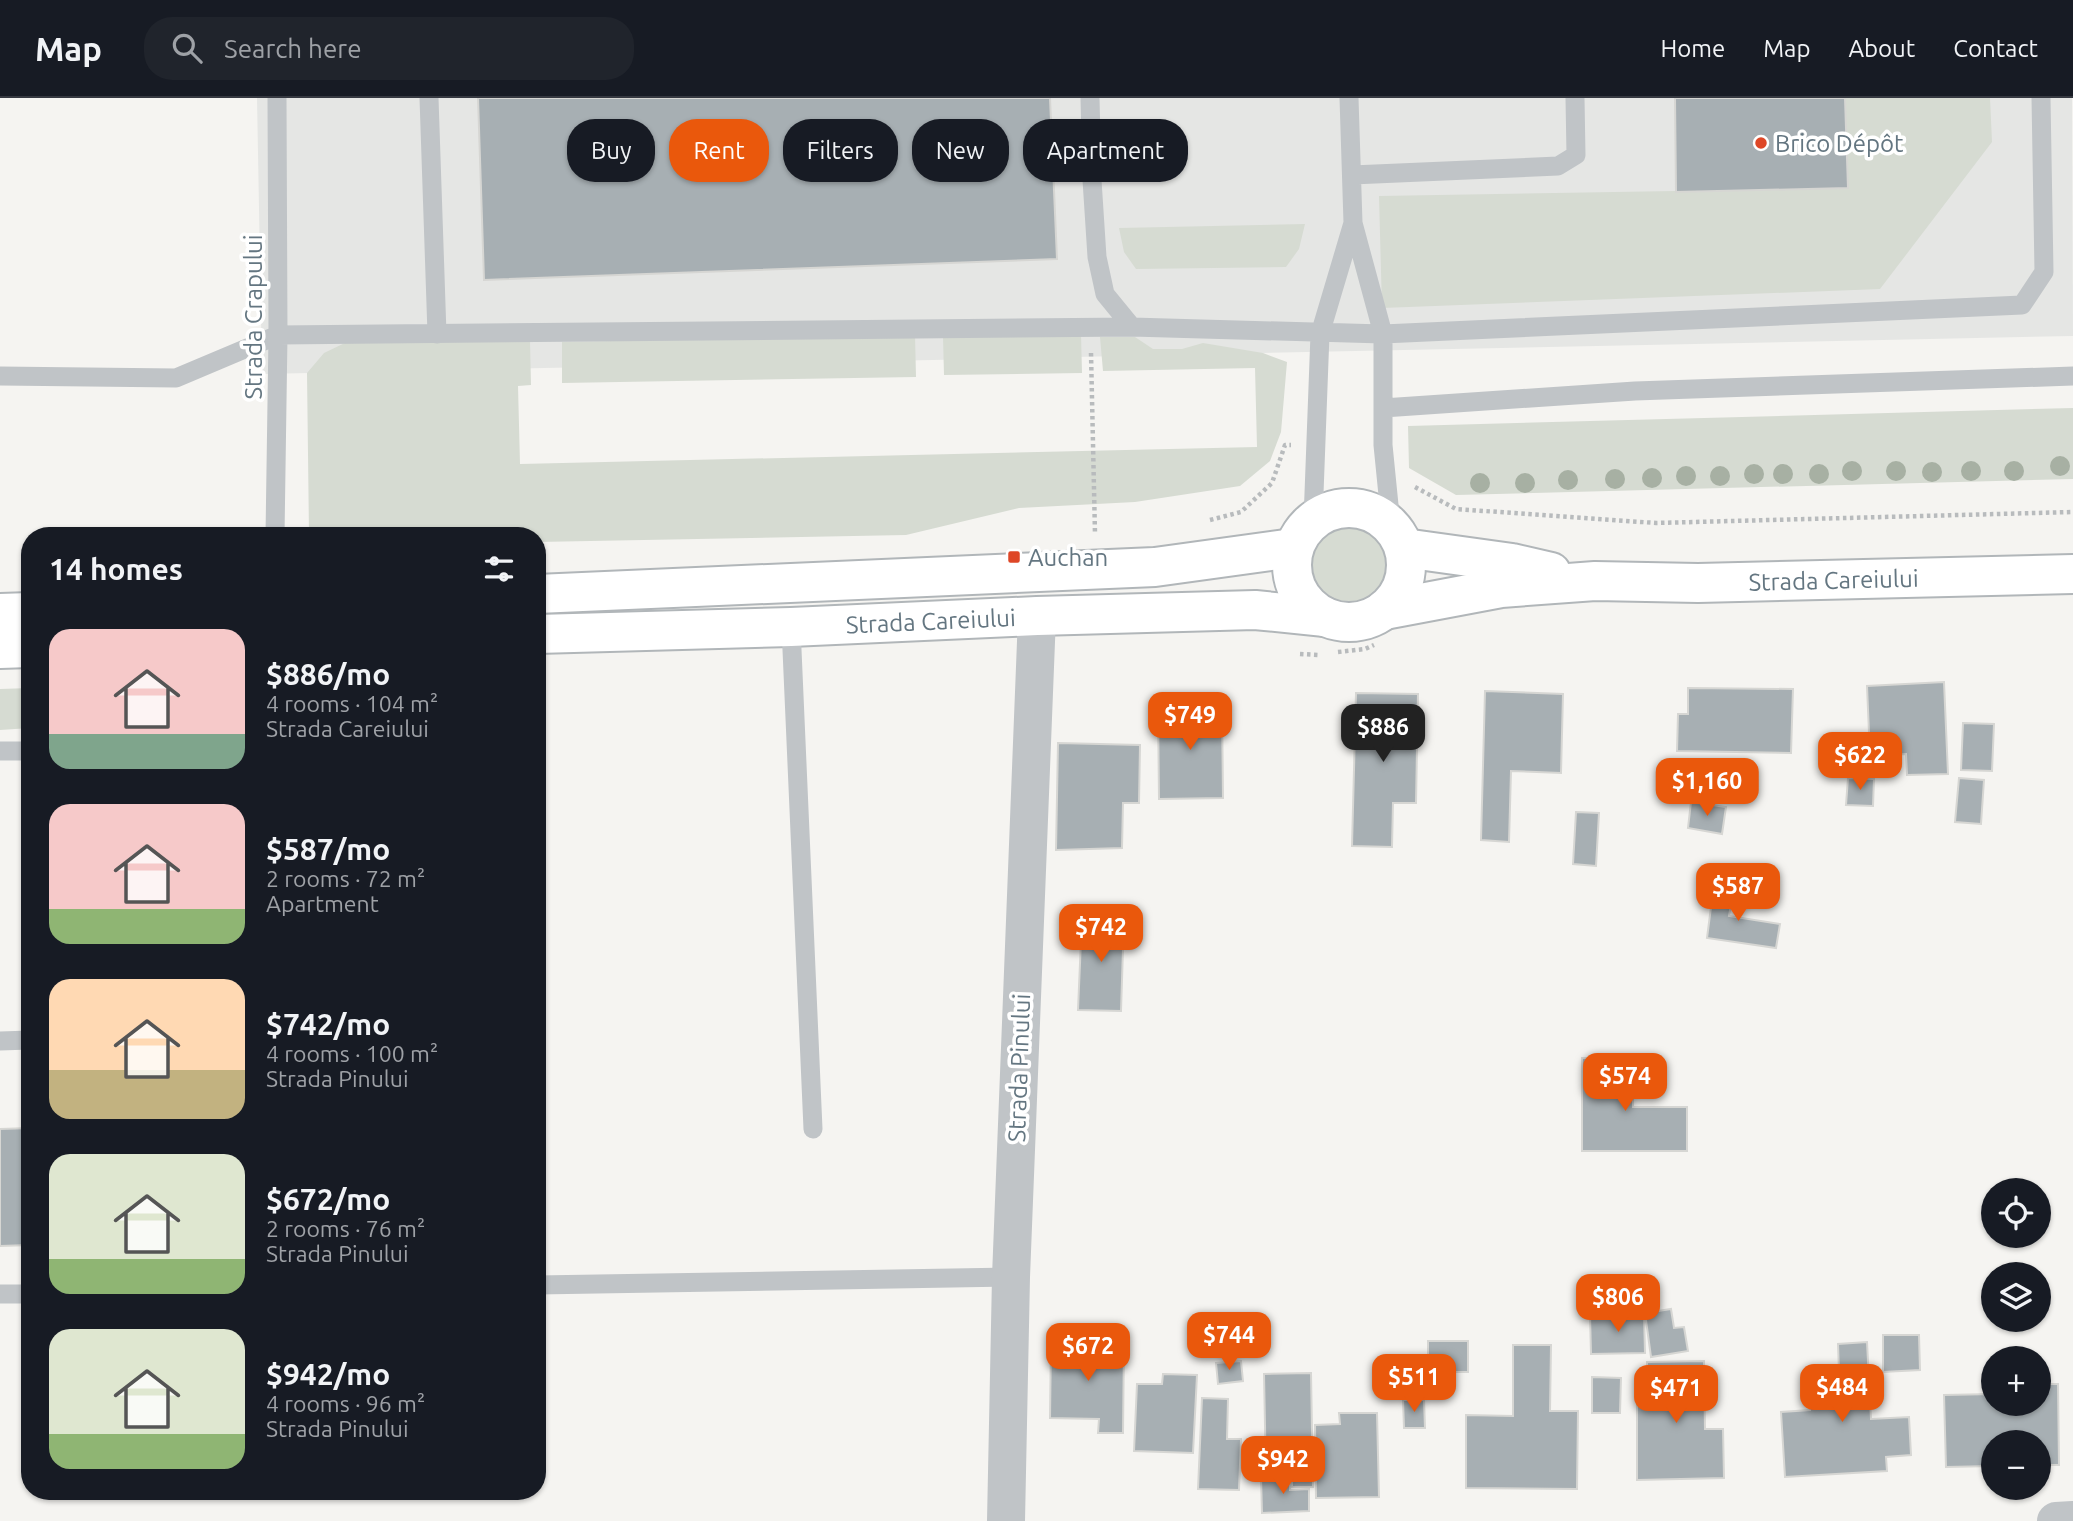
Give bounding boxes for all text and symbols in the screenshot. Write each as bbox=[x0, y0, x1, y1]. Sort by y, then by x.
search box bbox=[144, 17, 634, 80]
icon: search bbox=[168, 29, 206, 67]
text: Map bbox=[35, 30, 102, 67]
text: Search here bbox=[224, 34, 362, 63]
text: Home bbox=[1660, 35, 1725, 62]
text: Map bbox=[1763, 35, 1810, 62]
text: About bbox=[1848, 35, 1915, 62]
text: Contact bbox=[1953, 35, 2038, 62]
chip: Buy bbox=[567, 119, 655, 182]
chip: Rent bbox=[669, 119, 769, 182]
chip: Filters bbox=[783, 119, 898, 182]
chip: New bbox=[912, 119, 1009, 182]
chip: Apartment bbox=[1023, 119, 1188, 182]
place label: Brico Dépôt bbox=[1775, 130, 1904, 157]
marker: Brico Dépôt bbox=[1753, 135, 1769, 151]
street label: Strada Crapului bbox=[240, 235, 267, 399]
place label: Auchan bbox=[1028, 544, 1108, 571]
marker: Auchan bbox=[1006, 549, 1022, 565]
icon: filters bbox=[480, 550, 518, 588]
text: 14 homes bbox=[49, 552, 183, 586]
street label: Strada Careiului bbox=[1748, 564, 1919, 595]
street label: Strada Careiului bbox=[845, 603, 1016, 638]
icon: home bbox=[105, 657, 189, 741]
text: $886/mo bbox=[266, 657, 390, 691]
text: 4 rooms · 104 m² bbox=[266, 691, 438, 716]
pin: $749 bbox=[1149, 692, 1231, 752]
text: $749 bbox=[1164, 702, 1216, 727]
pin: $886 bbox=[1342, 704, 1424, 764]
text: $886 bbox=[1357, 714, 1409, 739]
text: Strada Careiului bbox=[266, 716, 429, 741]
pin: $622 bbox=[1819, 732, 1901, 792]
text: $622 bbox=[1834, 742, 1886, 767]
pin: $1,160 bbox=[1650, 758, 1764, 818]
text: $1,160 bbox=[1672, 768, 1742, 793]
icon: home bbox=[105, 832, 189, 916]
text: $587/mo bbox=[266, 832, 390, 866]
pin: $587 bbox=[1697, 864, 1779, 923]
text: 2 rooms · 72 m² bbox=[266, 866, 425, 891]
text: $587 bbox=[1712, 873, 1764, 898]
text: Apartment bbox=[266, 891, 379, 916]
pin: $742 bbox=[1060, 904, 1142, 964]
text: $742 bbox=[1075, 914, 1127, 939]
street label: Strada Pinului bbox=[1003, 993, 1035, 1143]
icon: home bbox=[105, 1007, 189, 1091]
text: $742/mo bbox=[266, 1007, 390, 1041]
text: 4 rooms · 100 m² bbox=[266, 1041, 438, 1066]
pin: $574 bbox=[1584, 1054, 1666, 1113]
text: $574 bbox=[1599, 1063, 1651, 1088]
text: Strada Pinului bbox=[266, 1066, 409, 1091]
map controls bbox=[1981, 1178, 2051, 1500]
button: locate bbox=[1981, 1178, 2051, 1248]
icon: home bbox=[105, 1182, 189, 1266]
text: $672/mo bbox=[266, 1182, 390, 1216]
text: 2 rooms · 76 m² bbox=[266, 1216, 425, 1241]
text: Strada Pinului bbox=[266, 1241, 409, 1266]
button: layers bbox=[1981, 1262, 2051, 1332]
pin: $806 bbox=[1577, 1274, 1659, 1334]
text: $806 bbox=[1592, 1284, 1644, 1309]
pin: $744 bbox=[1188, 1312, 1270, 1372]
text: $744 bbox=[1203, 1322, 1255, 1347]
pin: $672 bbox=[1047, 1324, 1129, 1383]
text: $672 bbox=[1062, 1333, 1114, 1358]
button: + bbox=[1981, 1346, 2051, 1416]
pin: $511 bbox=[1373, 1354, 1455, 1414]
icon: home bbox=[105, 1357, 189, 1441]
text: $942/mo bbox=[266, 1357, 390, 1391]
text: $511 bbox=[1388, 1364, 1440, 1389]
pin: $484 bbox=[1801, 1364, 1883, 1424]
pin: $471 bbox=[1635, 1366, 1717, 1425]
text: $484 bbox=[1816, 1374, 1868, 1399]
text: $471 bbox=[1650, 1375, 1702, 1400]
text: 4 rooms · 96 m² bbox=[266, 1391, 425, 1416]
text: Strada Pinului bbox=[266, 1416, 409, 1441]
button: − bbox=[1981, 1430, 2051, 1500]
pin: $942 bbox=[1242, 1436, 1324, 1496]
text: $942 bbox=[1257, 1446, 1309, 1471]

